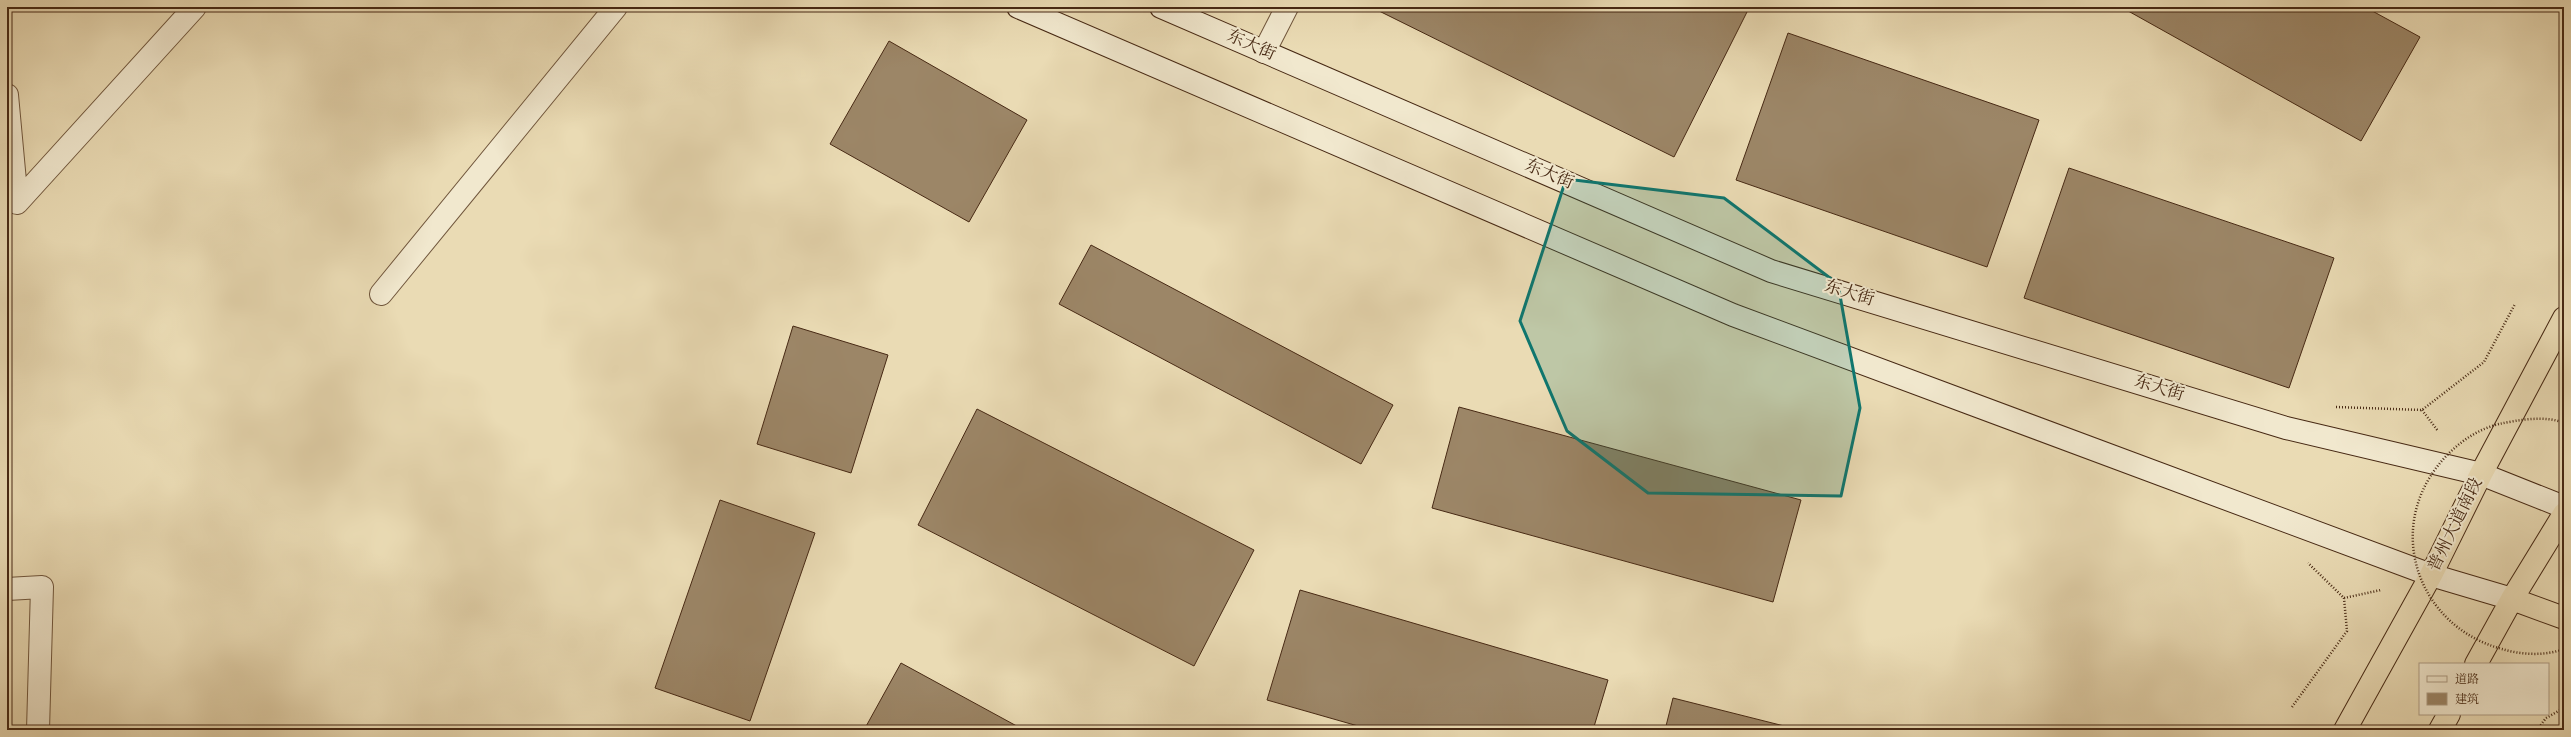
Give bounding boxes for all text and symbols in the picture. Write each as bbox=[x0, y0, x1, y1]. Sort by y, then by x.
street label: 东大街 bbox=[1223, 25, 1279, 67]
street label: 东大街 bbox=[1521, 154, 1577, 196]
street label: 东大街 bbox=[1821, 275, 1877, 313]
street label: 东大街 bbox=[2131, 370, 2187, 408]
street label: 普州大道南段 bbox=[2423, 474, 2489, 576]
legend bbox=[2419, 663, 2549, 715]
text: 道路 bbox=[2455, 671, 2479, 689]
text: 建筑 bbox=[2455, 691, 2479, 709]

